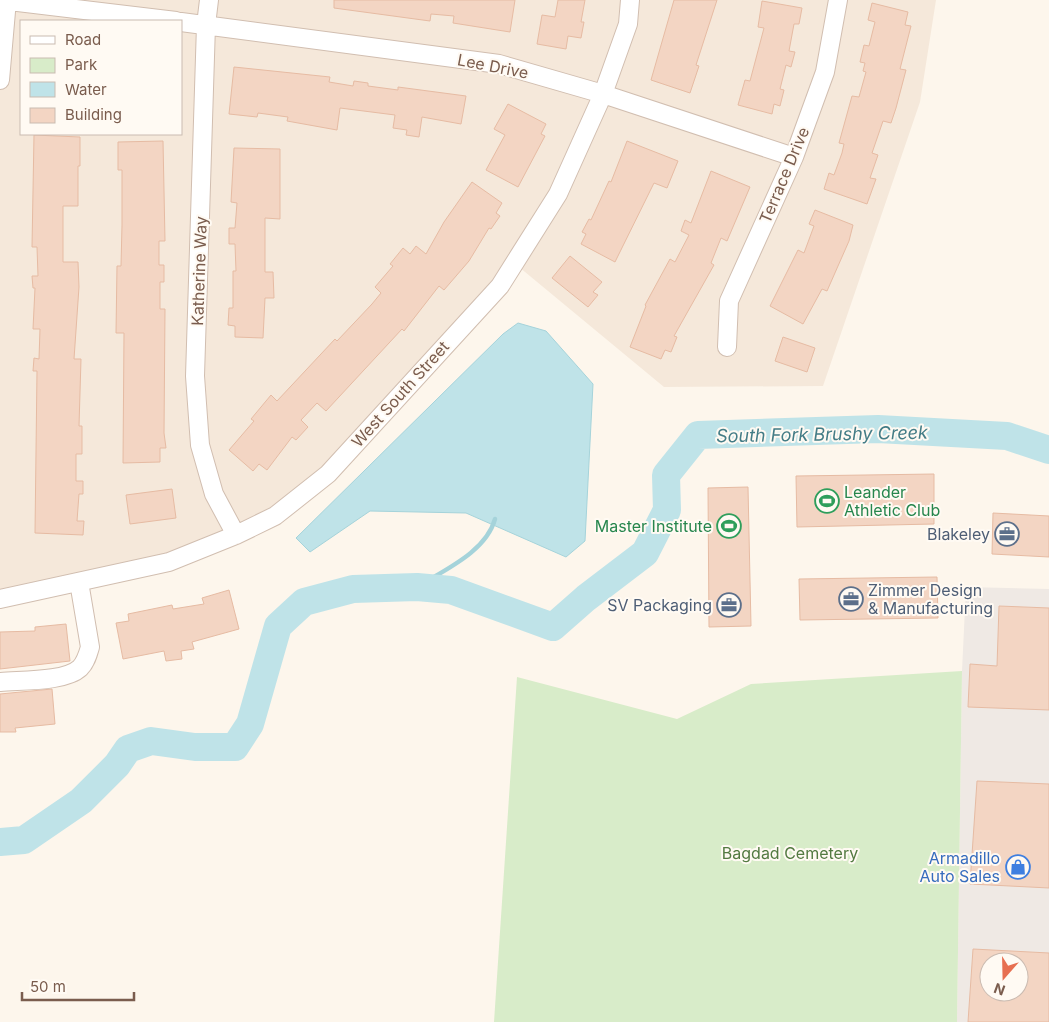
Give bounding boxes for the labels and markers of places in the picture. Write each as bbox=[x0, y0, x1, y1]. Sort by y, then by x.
place label: Leander Athletic Club bbox=[844, 482, 940, 520]
sports icon: Leander Athletic Club bbox=[814, 488, 840, 514]
sports icon: Master Institute bbox=[716, 513, 742, 539]
place label: Master Institute bbox=[595, 516, 712, 536]
office icon: Blakeley bbox=[994, 521, 1020, 547]
place label: Blakeley bbox=[927, 524, 990, 544]
place label: Zimmer Design & Manufacturing bbox=[868, 580, 993, 618]
office icon: Zimmer Design & Manufacturing bbox=[838, 586, 864, 612]
office icon: SV Packaging bbox=[716, 592, 742, 618]
place label: SV Packaging bbox=[607, 595, 712, 615]
place label: Armadillo Auto Sales bbox=[919, 848, 1000, 886]
shop icon: Armadillo Auto Sales bbox=[1005, 854, 1031, 880]

